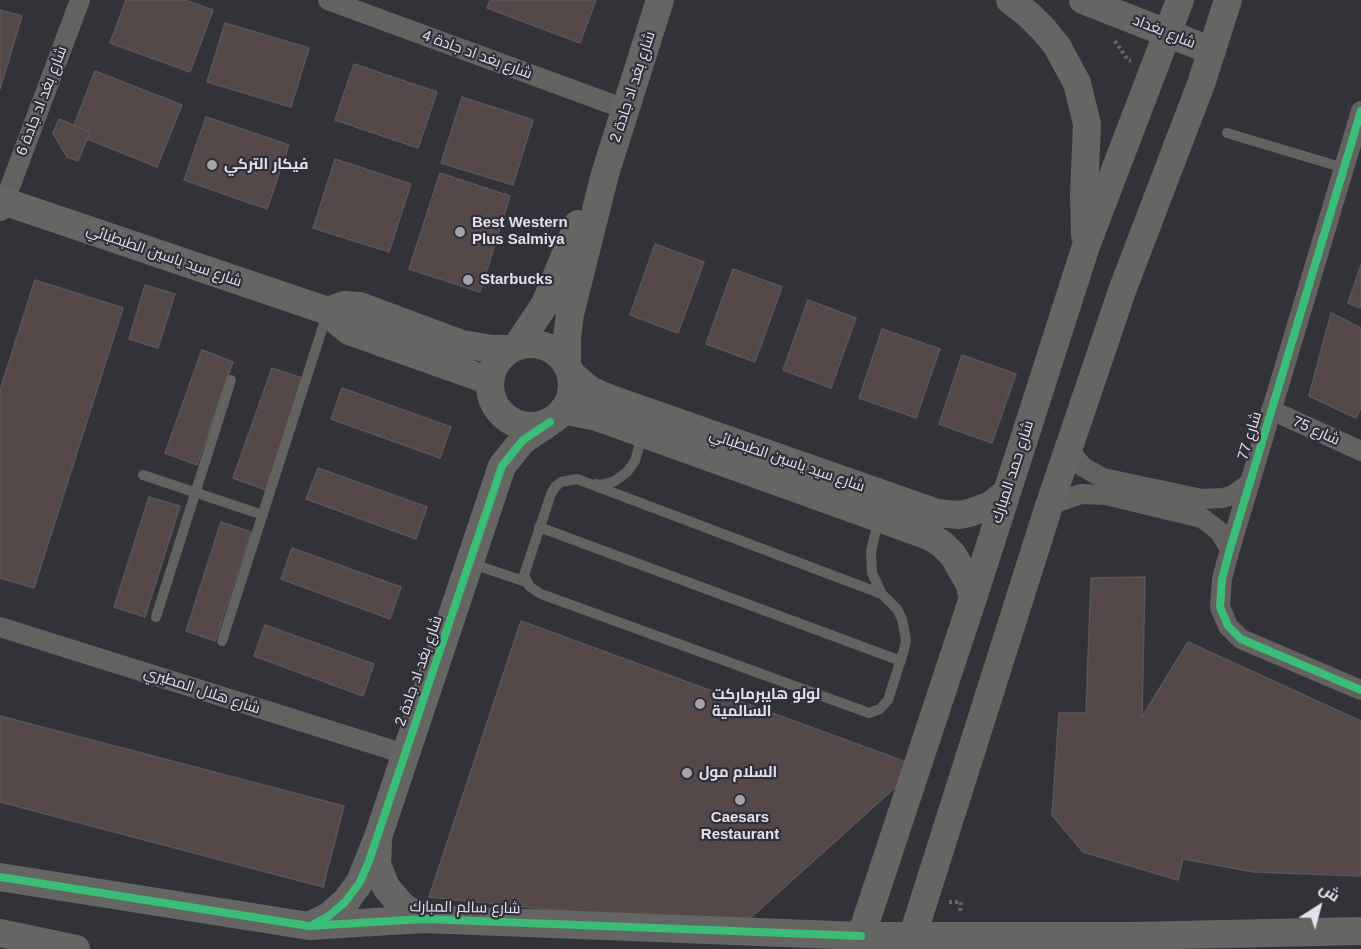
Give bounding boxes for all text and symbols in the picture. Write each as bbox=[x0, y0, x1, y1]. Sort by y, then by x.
street label: شارع بغداد bbox=[1130, 11, 1198, 53]
street label: شارع بغد اد جادة 4 bbox=[420, 27, 534, 83]
street label: شارع بغد اد جادة 2 bbox=[607, 29, 659, 145]
street label: شارع بغد اد جادة 6 bbox=[13, 44, 71, 158]
place label: فيكار التركي bbox=[224, 156, 308, 174]
marker: فيكار التركي bbox=[205, 158, 219, 172]
place label: Best Western Plus Salmiya bbox=[472, 214, 568, 249]
street label: شارع سيد ياسين الطبطبائي bbox=[84, 221, 244, 291]
marker: Best Western Plus Salmiya bbox=[453, 225, 467, 239]
place label: Starbucks bbox=[480, 271, 553, 289]
marker: Starbucks bbox=[461, 273, 475, 287]
street label: شارع 77 bbox=[1234, 410, 1266, 462]
street label: شارع 75 bbox=[1290, 413, 1342, 449]
street label: شارع حمد المبارك bbox=[988, 418, 1038, 526]
street label: شارع سيد ياسين الطبطبائي bbox=[707, 426, 867, 496]
street label: شارع بغد اد جادة 2 bbox=[392, 613, 446, 729]
street label: شارع هلال المطيري bbox=[142, 664, 262, 718]
place label: لولو هايبرماركت السالمية bbox=[712, 686, 820, 721]
marker: لولو هايبرماركت السالمية bbox=[693, 697, 707, 711]
place label: السلام مول bbox=[699, 764, 777, 782]
marker: السلام مول bbox=[680, 766, 694, 780]
marker: Caesars Restaurant bbox=[733, 793, 747, 807]
place label: Caesars Restaurant bbox=[701, 809, 779, 844]
north arrow bbox=[1289, 877, 1349, 937]
text: ش bbox=[1317, 879, 1343, 905]
street label: شارع سالم المبارك bbox=[409, 898, 521, 918]

